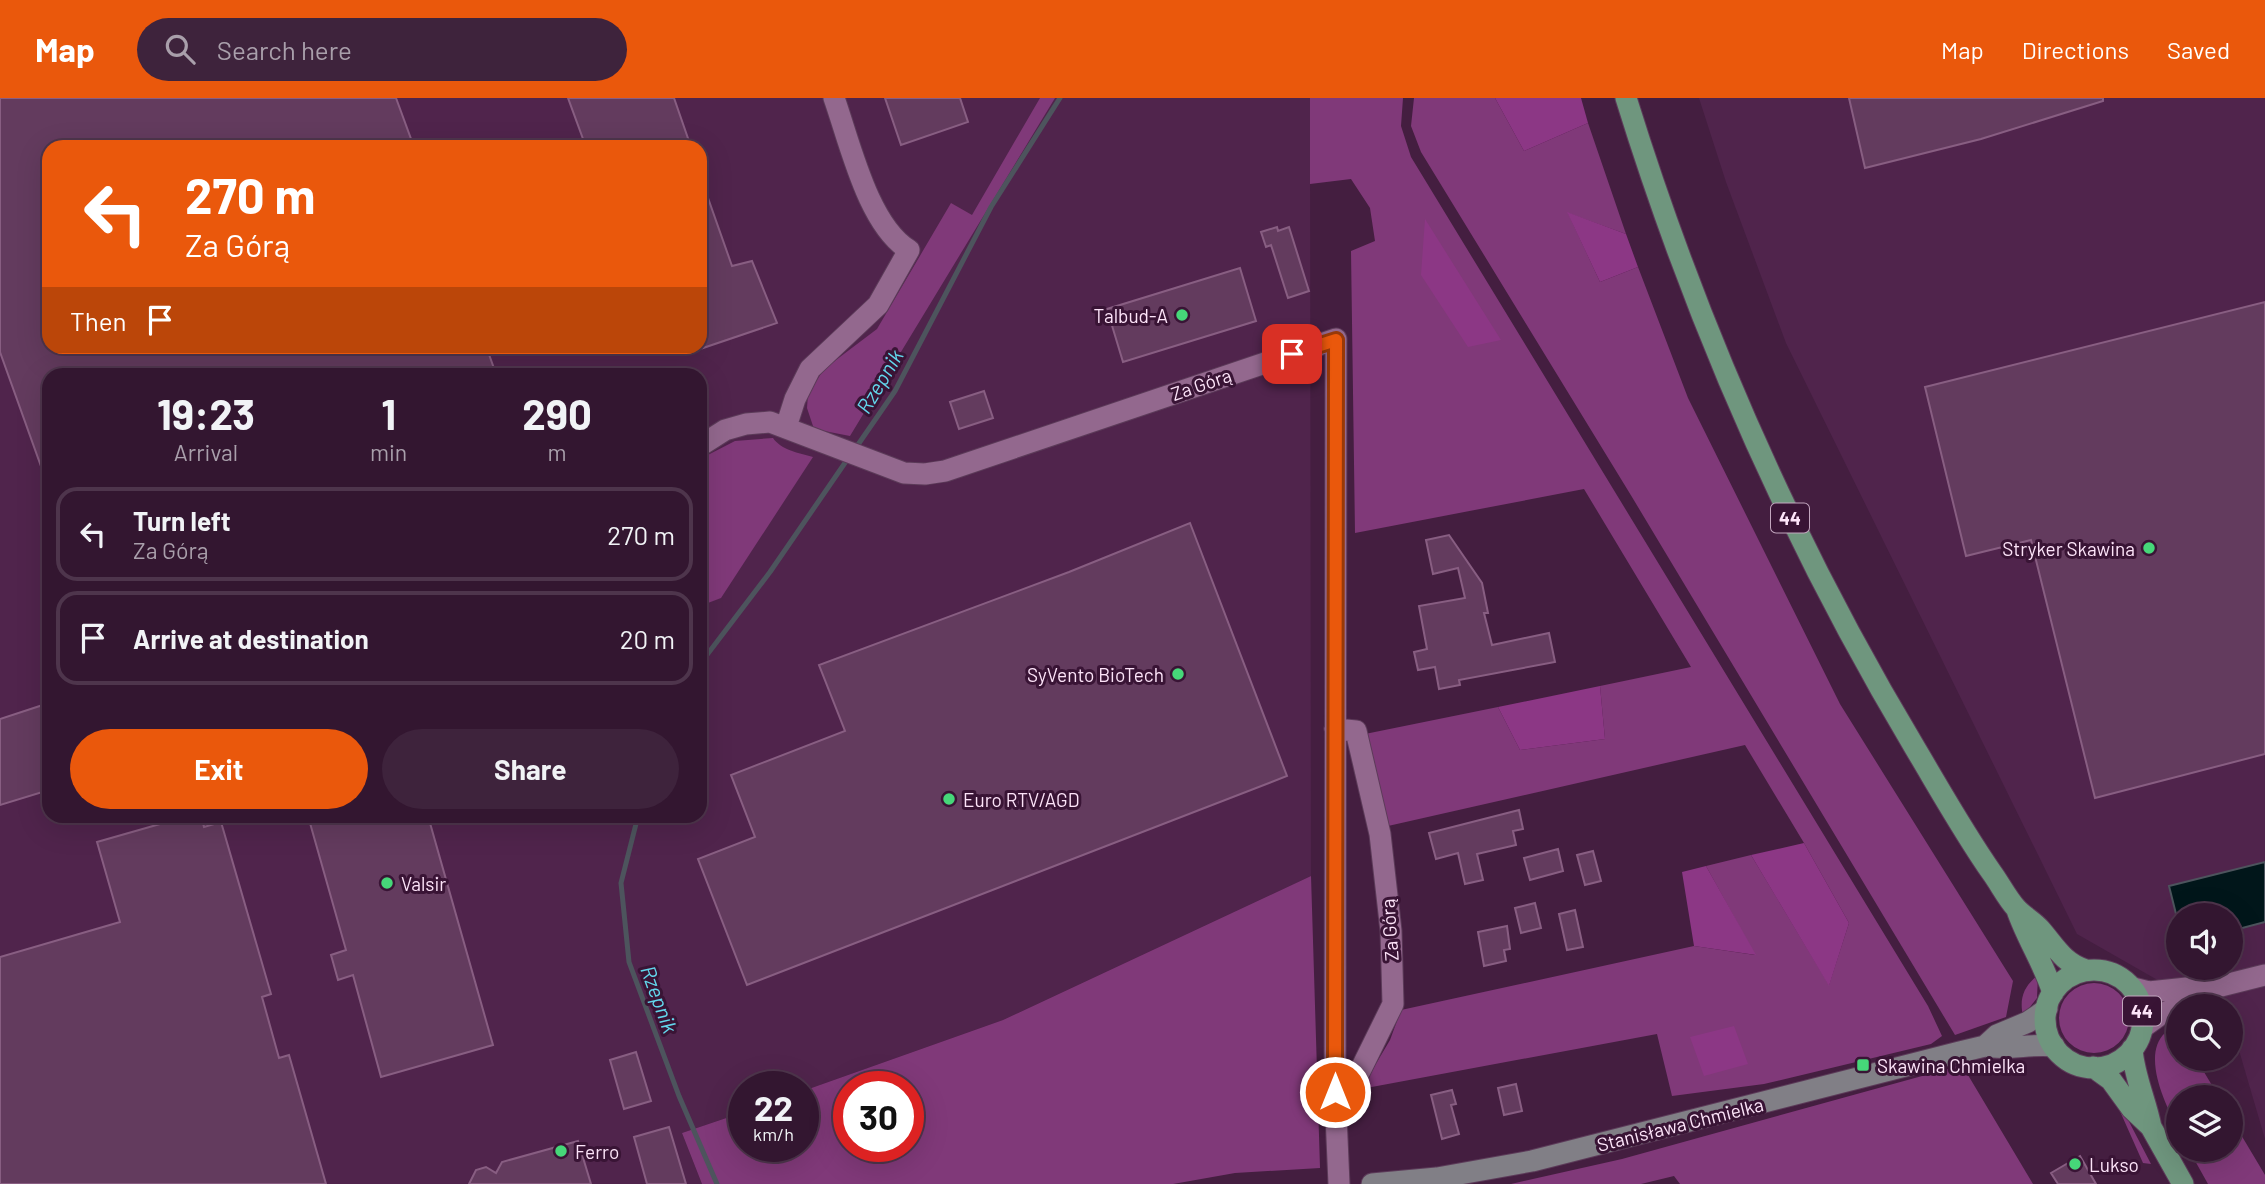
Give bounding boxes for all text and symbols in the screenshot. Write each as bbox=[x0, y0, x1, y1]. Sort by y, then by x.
search box bbox=[137, 18, 627, 81]
text: Map bbox=[35, 29, 95, 69]
icon: search bbox=[161, 30, 199, 68]
text: Search here bbox=[217, 34, 352, 65]
text: Map bbox=[1941, 35, 1984, 64]
text: Directions bbox=[2022, 35, 2129, 64]
text: Saved bbox=[2167, 35, 2230, 64]
text: 270 m bbox=[185, 165, 315, 224]
icon: left bbox=[70, 168, 161, 259]
text: Za Górą bbox=[185, 225, 290, 263]
icon: arrive bbox=[141, 301, 179, 339]
place label: Talbud-A bbox=[1093, 304, 1168, 327]
text: Then bbox=[70, 305, 127, 336]
marker: Talbud-A bbox=[1174, 307, 1190, 323]
pin bbox=[1262, 324, 1322, 384]
icon: arrive bbox=[1273, 335, 1311, 373]
water label: Rzepnik bbox=[850, 344, 908, 417]
street label: Za Górą bbox=[1168, 363, 1234, 405]
text: 19:23 bbox=[157, 388, 255, 438]
text: 1 bbox=[381, 388, 396, 438]
text: 290 bbox=[522, 388, 592, 438]
text: Arrival bbox=[174, 438, 238, 466]
text: min bbox=[370, 438, 407, 466]
text: m bbox=[548, 438, 567, 466]
road number: 44 bbox=[1771, 504, 1809, 532]
text: Turn left bbox=[133, 505, 231, 536]
icon: left bbox=[74, 515, 112, 553]
text: 270 m bbox=[607, 519, 675, 550]
text: Za Górą bbox=[133, 536, 208, 564]
place label: Stryker Skawina bbox=[2002, 537, 2135, 560]
marker: Stryker Skawina bbox=[2141, 540, 2157, 556]
icon: arrive bbox=[74, 619, 112, 657]
text: Arrive at destination bbox=[133, 623, 369, 654]
text: 20 m bbox=[620, 623, 675, 654]
place label: SyVento BioTech bbox=[1027, 663, 1164, 686]
marker: SyVento BioTech bbox=[1170, 666, 1186, 682]
button: Exit bbox=[70, 729, 368, 809]
button: Share bbox=[382, 729, 679, 809]
place label: Euro RTV/AGD bbox=[963, 788, 1079, 811]
marker: Euro RTV/AGD bbox=[941, 791, 957, 807]
place label: Valsir bbox=[401, 872, 446, 895]
marker: Valsir bbox=[379, 875, 395, 891]
street label: Za Górą bbox=[1375, 898, 1403, 962]
map controls bbox=[2166, 903, 2243, 1162]
button: sound bbox=[2166, 903, 2243, 980]
water label: Rzepnik bbox=[636, 962, 684, 1037]
button: search bbox=[2166, 994, 2243, 1071]
road number: 44 bbox=[2123, 996, 2161, 1026]
place label: Skawina Chmielka bbox=[1877, 1054, 2025, 1077]
position arrow bbox=[1298, 1055, 1372, 1129]
marker: Skawina Chmielka bbox=[1855, 1057, 1871, 1073]
speed limit sign: 30 bbox=[833, 1071, 924, 1162]
button: layers bbox=[2166, 1085, 2243, 1162]
text: 22 bbox=[754, 1086, 793, 1128]
street label: Stanisława Chmielka bbox=[1594, 1092, 1766, 1156]
text: km/h bbox=[753, 1123, 794, 1145]
place label: Ferro bbox=[575, 1140, 619, 1163]
marker: Ferro bbox=[553, 1143, 569, 1159]
place label: Lukso bbox=[2089, 1153, 2139, 1176]
marker: Lukso bbox=[2067, 1156, 2083, 1172]

